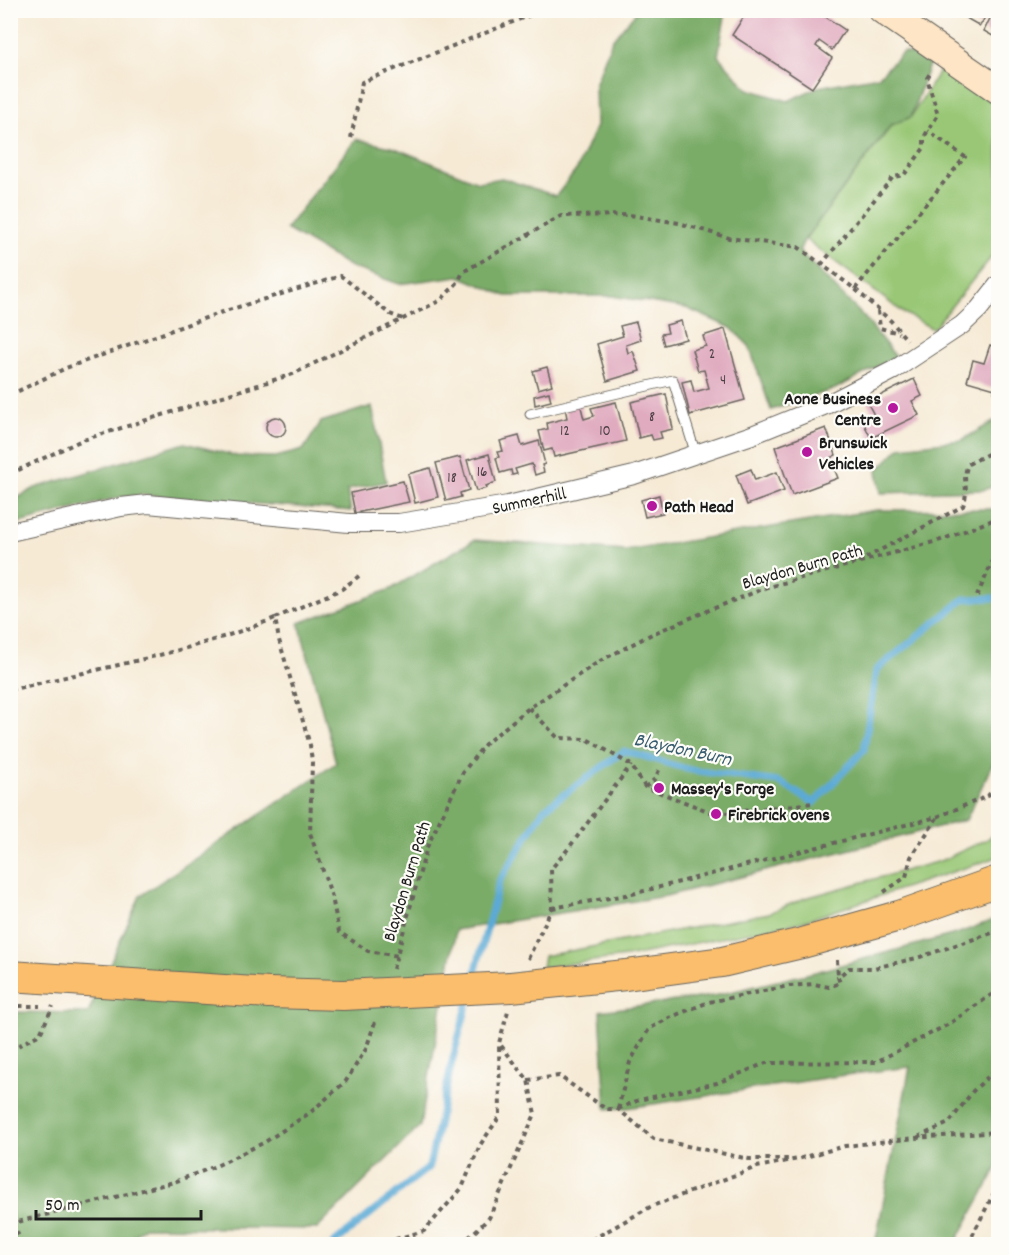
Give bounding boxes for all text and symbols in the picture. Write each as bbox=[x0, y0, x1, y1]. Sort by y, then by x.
house number: 2 bbox=[709, 344, 715, 366]
house number: 4 bbox=[720, 370, 726, 392]
place label: Aone Business Centre bbox=[784, 388, 881, 434]
marker: Aone Business Centre bbox=[886, 401, 900, 415]
house number: 8 bbox=[649, 407, 655, 429]
house number: 12 bbox=[560, 421, 570, 443]
house number: 10 bbox=[599, 421, 611, 443]
place label: Brunswick Vehicles bbox=[819, 432, 888, 478]
marker: Brunswick Vehicles bbox=[800, 445, 814, 459]
house number: 16 bbox=[477, 462, 487, 484]
house number: 18 bbox=[447, 468, 457, 490]
street label: Summerhill bbox=[490, 482, 570, 522]
place label: Path Head bbox=[664, 496, 734, 521]
marker: Path Head bbox=[645, 499, 659, 513]
street label: Blaydon Burn Path bbox=[739, 539, 866, 598]
water label: Blaydon Burn bbox=[631, 727, 734, 775]
place label: Massey's Forge bbox=[671, 778, 774, 803]
marker: Massey's Forge bbox=[652, 781, 666, 795]
place label: Firebrick ovens bbox=[728, 804, 830, 829]
marker: Firebrick ovens bbox=[709, 807, 723, 821]
street label: Blaydon Burn Path bbox=[378, 819, 439, 945]
scale bar bbox=[36, 1183, 201, 1221]
text: 50 m bbox=[45, 1194, 80, 1219]

